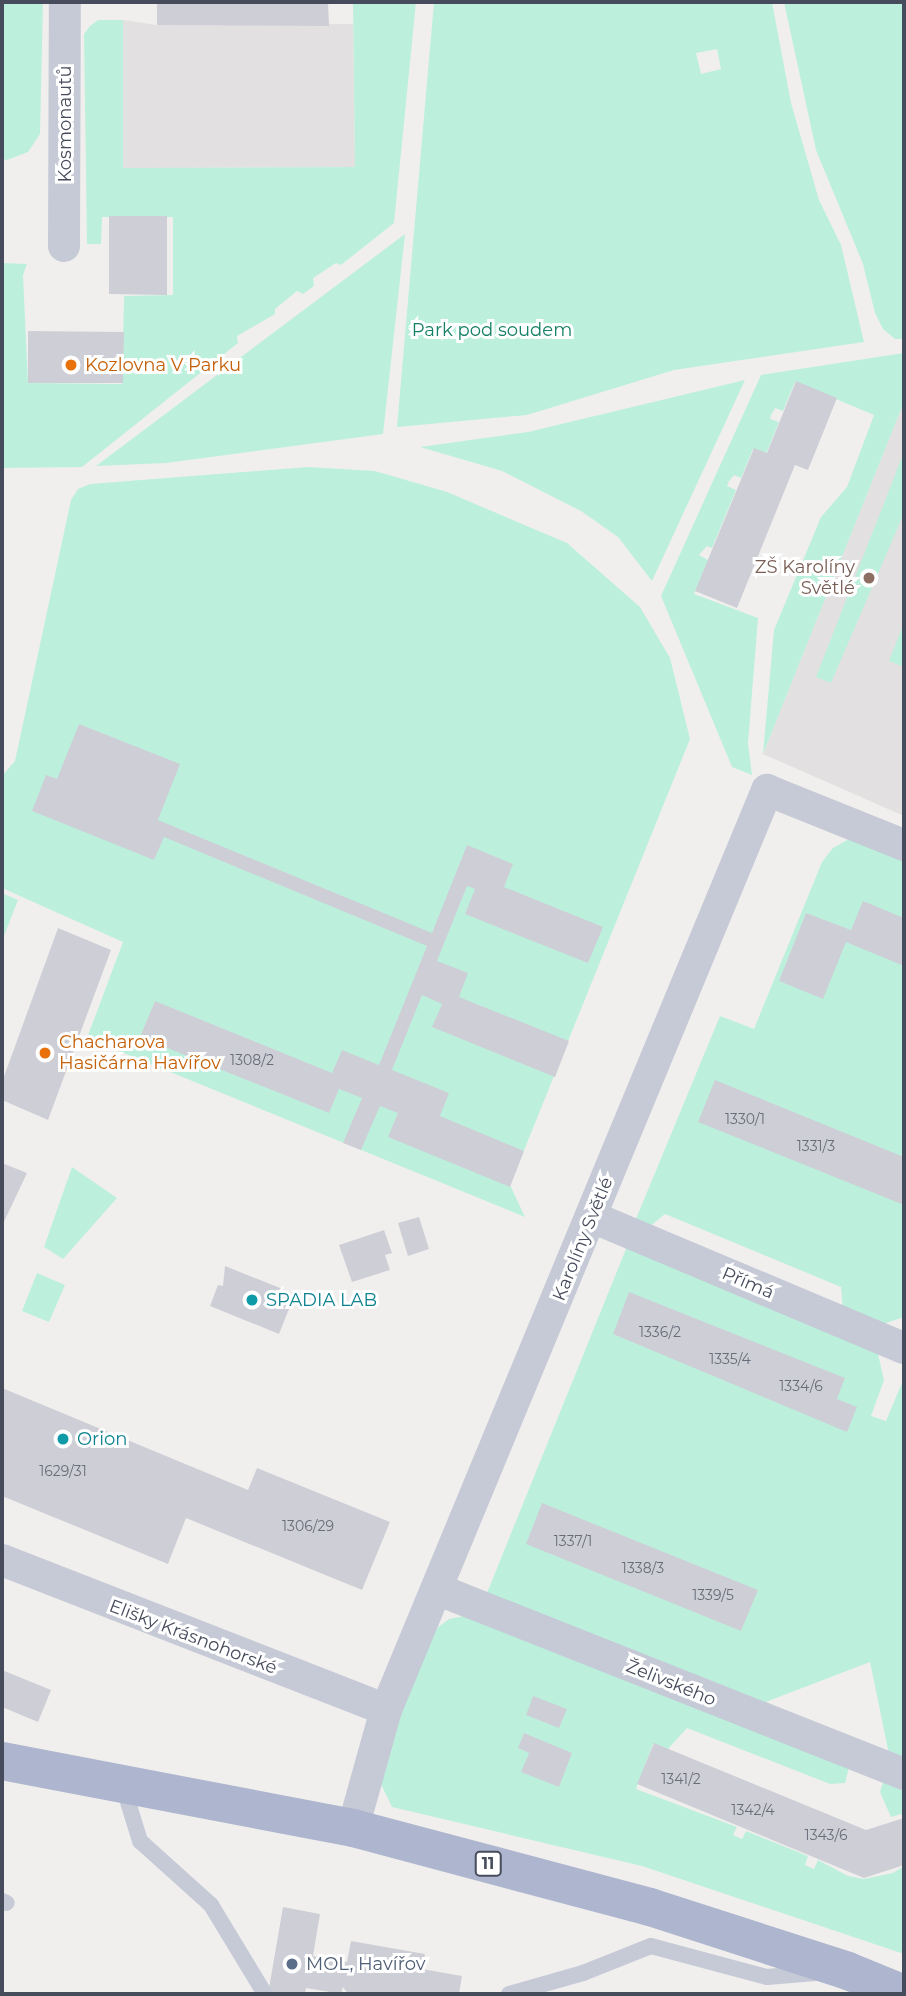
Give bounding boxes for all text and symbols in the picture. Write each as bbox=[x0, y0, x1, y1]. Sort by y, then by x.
street label: Kosmonautů bbox=[54, 65, 76, 183]
park label: Park pod soudem bbox=[412, 319, 572, 341]
place label: Kozlovna V Parku bbox=[85, 354, 241, 376]
marker: Kozlovna V Parku bbox=[63, 357, 79, 373]
place label: ZŠ Karolíny Světlé bbox=[755, 557, 855, 600]
marker: ZŠ Karolíny Světlé bbox=[861, 570, 877, 586]
place label: Chacharova Hasičárna Havířov bbox=[59, 1032, 221, 1074]
marker: Chacharova Hasičárna Havířov bbox=[37, 1045, 53, 1061]
house number: 1308/2 bbox=[230, 1052, 274, 1068]
house number: 1330/1 bbox=[725, 1111, 765, 1127]
house number: 1331/3 bbox=[797, 1138, 835, 1154]
street label: Karolíny Světlé bbox=[548, 1174, 618, 1304]
street label: Přímá bbox=[719, 1262, 777, 1304]
place label: SPADIA LAB bbox=[266, 1289, 377, 1311]
marker: SPADIA LAB bbox=[244, 1292, 260, 1308]
house number: 1336/2 bbox=[639, 1324, 681, 1340]
house number: 1335/4 bbox=[709, 1351, 751, 1367]
house number: 1334/6 bbox=[779, 1378, 823, 1394]
place label: Orion bbox=[77, 1428, 127, 1450]
marker: Orion bbox=[55, 1431, 71, 1447]
house number: 1629/31 bbox=[39, 1463, 87, 1479]
house number: 1306/29 bbox=[282, 1518, 334, 1534]
house number: 1337/1 bbox=[554, 1533, 592, 1549]
house number: 1338/3 bbox=[622, 1560, 664, 1576]
house number: 1339/5 bbox=[692, 1587, 734, 1603]
street label: Elišky Krásnohorské bbox=[106, 1595, 280, 1679]
street label: Želivského bbox=[623, 1655, 719, 1711]
house number: 1341/2 bbox=[661, 1771, 701, 1787]
house number: 1342/4 bbox=[731, 1802, 775, 1818]
house number: 1343/6 bbox=[805, 1827, 847, 1843]
road number: 11 bbox=[474, 1852, 502, 1876]
place label: MOL, Havířov bbox=[306, 1953, 425, 1975]
marker: MOL, Havířov bbox=[284, 1956, 300, 1972]

